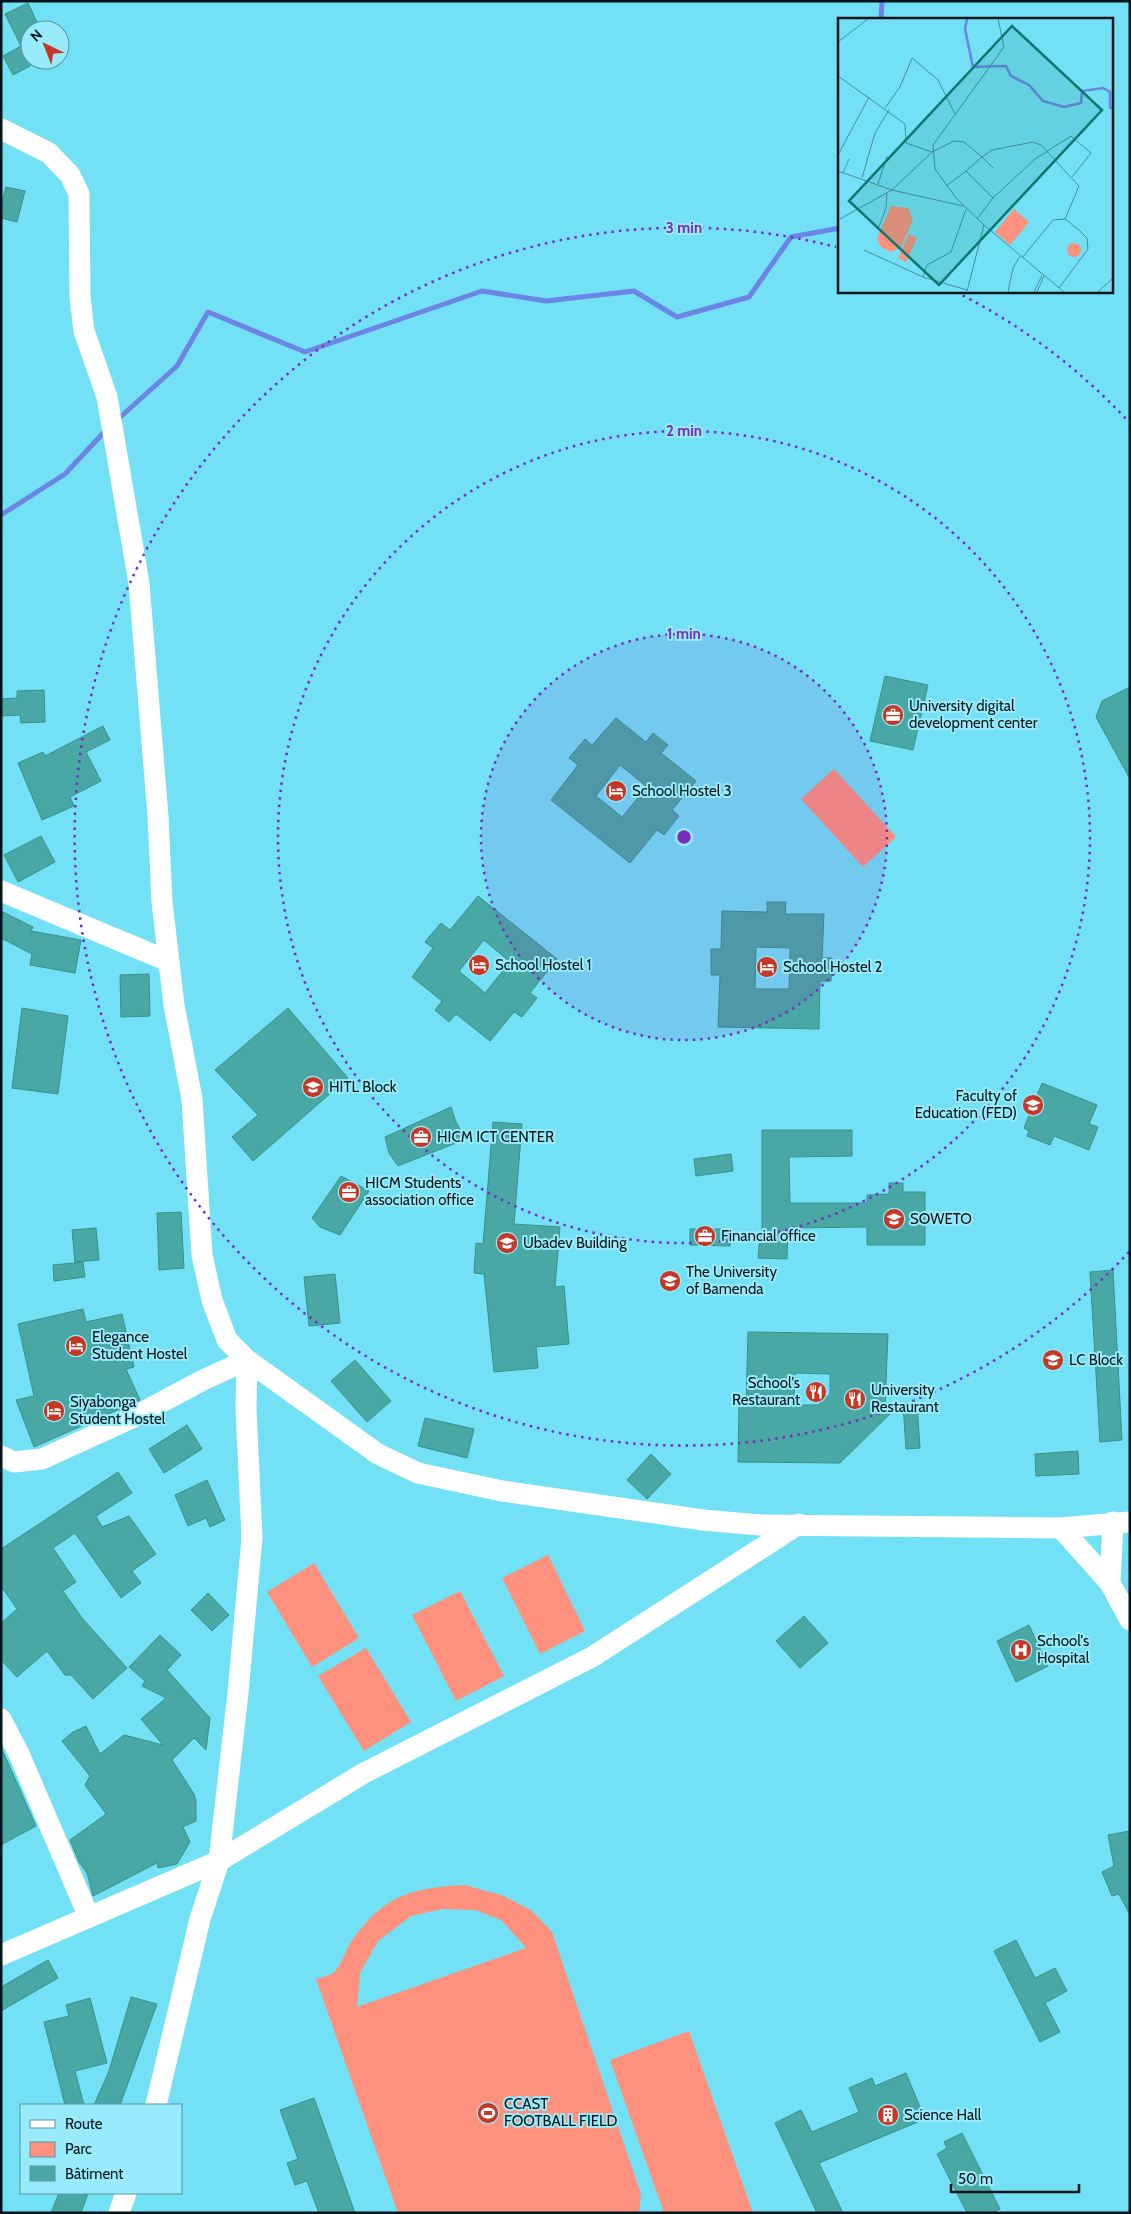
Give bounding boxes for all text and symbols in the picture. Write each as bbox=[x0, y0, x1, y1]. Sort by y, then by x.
inset map bbox=[838, 18, 1114, 292]
north arrow bbox=[20, 20, 70, 70]
text: N bbox=[26, 26, 46, 45]
text: 3 min bbox=[666, 219, 702, 237]
text: 2 min bbox=[666, 422, 702, 440]
text: 1 min bbox=[667, 625, 701, 643]
place label: University digital development center bbox=[909, 697, 1038, 732]
office icon: University digital development center bbox=[881, 703, 905, 727]
hotel icon: School Hostel 3 bbox=[604, 779, 628, 803]
place label: School Hostel 3 bbox=[632, 782, 732, 800]
centre of rings bbox=[675, 828, 693, 846]
hotel icon: School Hostel 1 bbox=[467, 953, 491, 977]
hotel icon: School Hostel 2 bbox=[755, 955, 779, 979]
place label: School Hostel 1 bbox=[495, 956, 591, 974]
place label: School Hostel 2 bbox=[783, 958, 883, 976]
school or university icon: HITL Block bbox=[301, 1075, 325, 1099]
place label: HITL Block bbox=[329, 1078, 397, 1096]
place label: Faculty of Education (FED) bbox=[915, 1087, 1017, 1122]
school or university icon: Faculty of Education (FED) bbox=[1021, 1093, 1045, 1117]
office icon: HICM ICT CENTER bbox=[409, 1125, 433, 1149]
place label: HICM ICT CENTER bbox=[437, 1128, 554, 1146]
place label: HICM Students association office bbox=[365, 1174, 474, 1209]
office icon: HICM Students association office bbox=[337, 1180, 361, 1204]
school or university icon: SOWETO bbox=[882, 1207, 906, 1231]
place label: SOWETO bbox=[910, 1210, 972, 1228]
office icon: Financial office bbox=[693, 1224, 717, 1248]
place label: Financial office bbox=[721, 1227, 816, 1245]
school or university icon: Ubadev Building bbox=[495, 1231, 519, 1255]
place label: Ubadev Building bbox=[523, 1234, 627, 1252]
place label: The University of Bamenda bbox=[686, 1263, 777, 1298]
school or university icon: The University of Bamenda bbox=[658, 1269, 682, 1293]
place label: Elegance Student Hostel bbox=[92, 1328, 188, 1363]
hotel icon: Elegance Student Hostel bbox=[64, 1334, 88, 1358]
school or university icon: LC Block bbox=[1041, 1348, 1065, 1372]
place label: LC Block bbox=[1069, 1351, 1123, 1369]
place label: School's Restaurant bbox=[732, 1374, 800, 1409]
restaurant icon: School's Restaurant bbox=[804, 1380, 828, 1404]
place label: University Restaurant bbox=[871, 1381, 939, 1416]
restaurant icon: University Restaurant bbox=[843, 1387, 867, 1411]
place label: Siyabonga Student Hostel bbox=[70, 1393, 166, 1428]
hotel icon: Siyabonga Student Hostel bbox=[42, 1399, 66, 1423]
place label: School's Hospital bbox=[1037, 1632, 1090, 1667]
hospital icon: School's Hospital bbox=[1009, 1638, 1033, 1662]
place label: CCAST FOOTBALL FIELD bbox=[504, 2095, 618, 2130]
sports icon: CCAST FOOTBALL FIELD bbox=[476, 2101, 500, 2125]
building icon: Science Hall bbox=[876, 2103, 900, 2127]
legend bbox=[20, 2104, 182, 2194]
place label: Science Hall bbox=[904, 2106, 982, 2124]
text: Route bbox=[65, 2115, 103, 2133]
text: Parc bbox=[65, 2140, 92, 2158]
scale bar bbox=[951, 2162, 1078, 2194]
text: Bâtiment bbox=[65, 2165, 123, 2183]
text: 50 m bbox=[958, 2170, 993, 2188]

